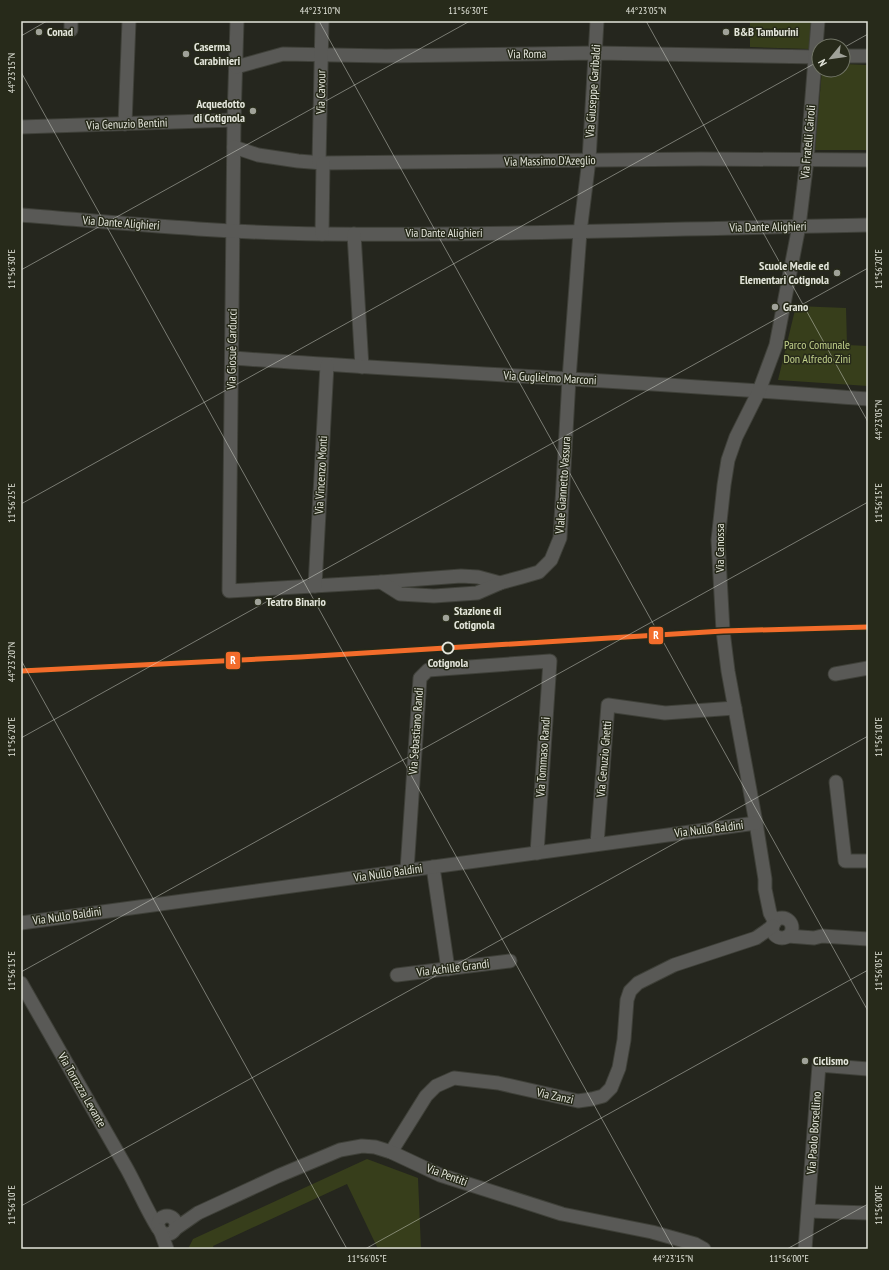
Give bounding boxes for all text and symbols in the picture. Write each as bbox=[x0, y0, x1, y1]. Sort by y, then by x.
text: 44°23'10"N bbox=[300, 4, 340, 17]
text: 11°56'30"E bbox=[448, 4, 488, 17]
text: 44°23'05"N bbox=[626, 4, 666, 17]
place label: Conad bbox=[47, 24, 73, 39]
place label: B&B Tamburini bbox=[734, 24, 799, 39]
marker: Conad bbox=[34, 27, 44, 37]
marker: B&B Tamburini bbox=[721, 27, 731, 37]
north arrow bbox=[811, 38, 851, 78]
place label: Caserma Carabinieri bbox=[194, 39, 241, 68]
street label: Via Giuseppe Garibaldi bbox=[582, 44, 603, 139]
street label: Via Roma bbox=[507, 46, 547, 61]
marker: Caserma Carabinieri bbox=[181, 49, 191, 59]
text: 44°23'15"N bbox=[5, 53, 18, 93]
text: N bbox=[815, 57, 830, 69]
street label: Via Cavour bbox=[313, 69, 328, 115]
place label: Acquedotto di Cotignola bbox=[194, 96, 246, 125]
street label: Via Fratelli Cairoli bbox=[797, 104, 818, 181]
marker: Acquedotto di Cotignola bbox=[248, 106, 258, 116]
street label: Via Genuzio Bentini bbox=[85, 115, 168, 132]
street label: Via Massimo D'Azeglio bbox=[503, 152, 596, 169]
street label: Via Dante Alighieri bbox=[81, 212, 160, 233]
street label: Via Dante Alighieri bbox=[728, 218, 807, 235]
street label: Via Dante Alighieri bbox=[404, 225, 483, 240]
text: 11°56'30"E bbox=[5, 249, 18, 289]
text: 11°56'20"E bbox=[872, 249, 885, 289]
place label: Scuole Medie ed Elementari Cotignola bbox=[740, 258, 829, 287]
marker: Scuole Medie ed Elementari Cotignola bbox=[832, 268, 842, 278]
place label: Grano bbox=[783, 299, 809, 314]
marker: Grano bbox=[770, 302, 780, 312]
street label: Via Giosuè Carducci bbox=[223, 308, 240, 390]
park label: Parco Comunale Don Alfredo Zini bbox=[783, 337, 851, 366]
street label: Via Guglielmo Marconi bbox=[502, 368, 597, 387]
text: 44°23'05"N bbox=[872, 400, 885, 440]
street label: Via Vincenzo Monti bbox=[311, 435, 330, 516]
street label: VIale Giannetto Vassura bbox=[552, 436, 573, 535]
text: 11°56'25"E bbox=[5, 483, 18, 523]
text: 11°56'15"E bbox=[872, 483, 885, 523]
street label: Via Canossa bbox=[712, 523, 727, 574]
place label: Teatro Binario bbox=[266, 594, 326, 609]
marker: Teatro Binario bbox=[253, 597, 263, 607]
place label: Stazione di Cotignola bbox=[454, 603, 502, 632]
marker: Stazione di Cotignola bbox=[441, 613, 451, 623]
line badge: R bbox=[648, 626, 664, 645]
text: R bbox=[653, 628, 659, 642]
marker: Cotignola bbox=[441, 641, 455, 655]
text: 44°23'20"N bbox=[5, 642, 18, 682]
line badge: R bbox=[225, 651, 241, 670]
text: R bbox=[230, 653, 236, 667]
place label: Cotignola bbox=[428, 655, 468, 670]
street label: Via Sebastiano Randi bbox=[405, 687, 426, 776]
street label: Via Tommaso Randi bbox=[532, 716, 553, 799]
text: 11°56'20"E bbox=[5, 717, 18, 757]
text: 11°56'10"E bbox=[872, 717, 885, 757]
street label: Via Genuzio Ghetti bbox=[593, 720, 614, 799]
street label: Via Nullo Baldini bbox=[673, 817, 744, 840]
street label: Via Nullo Baldini bbox=[352, 860, 423, 885]
street label: Via Nullo Baldini bbox=[31, 903, 102, 928]
text: 11°56'15"E bbox=[5, 951, 18, 991]
text: 11°56'05"E bbox=[872, 951, 885, 991]
street label: Via Achille Grandi bbox=[415, 956, 490, 980]
street label: Via Torrazza Levante bbox=[54, 1049, 110, 1130]
place label: Ciclismo bbox=[813, 1053, 849, 1068]
marker: Ciclismo bbox=[800, 1056, 810, 1066]
street label: Via Zanzi bbox=[534, 1084, 575, 1107]
street label: Via Paolo Borsellino bbox=[803, 1091, 824, 1176]
street label: Via Pentiti bbox=[424, 1160, 470, 1189]
text: 11°56'10"E bbox=[5, 1185, 18, 1225]
text: 11°56'00"E bbox=[872, 1185, 885, 1225]
text: 11°56'05"E bbox=[347, 1252, 387, 1265]
text: 44°23'15"N bbox=[653, 1252, 693, 1265]
text: 11°56'00"E bbox=[769, 1252, 809, 1265]

